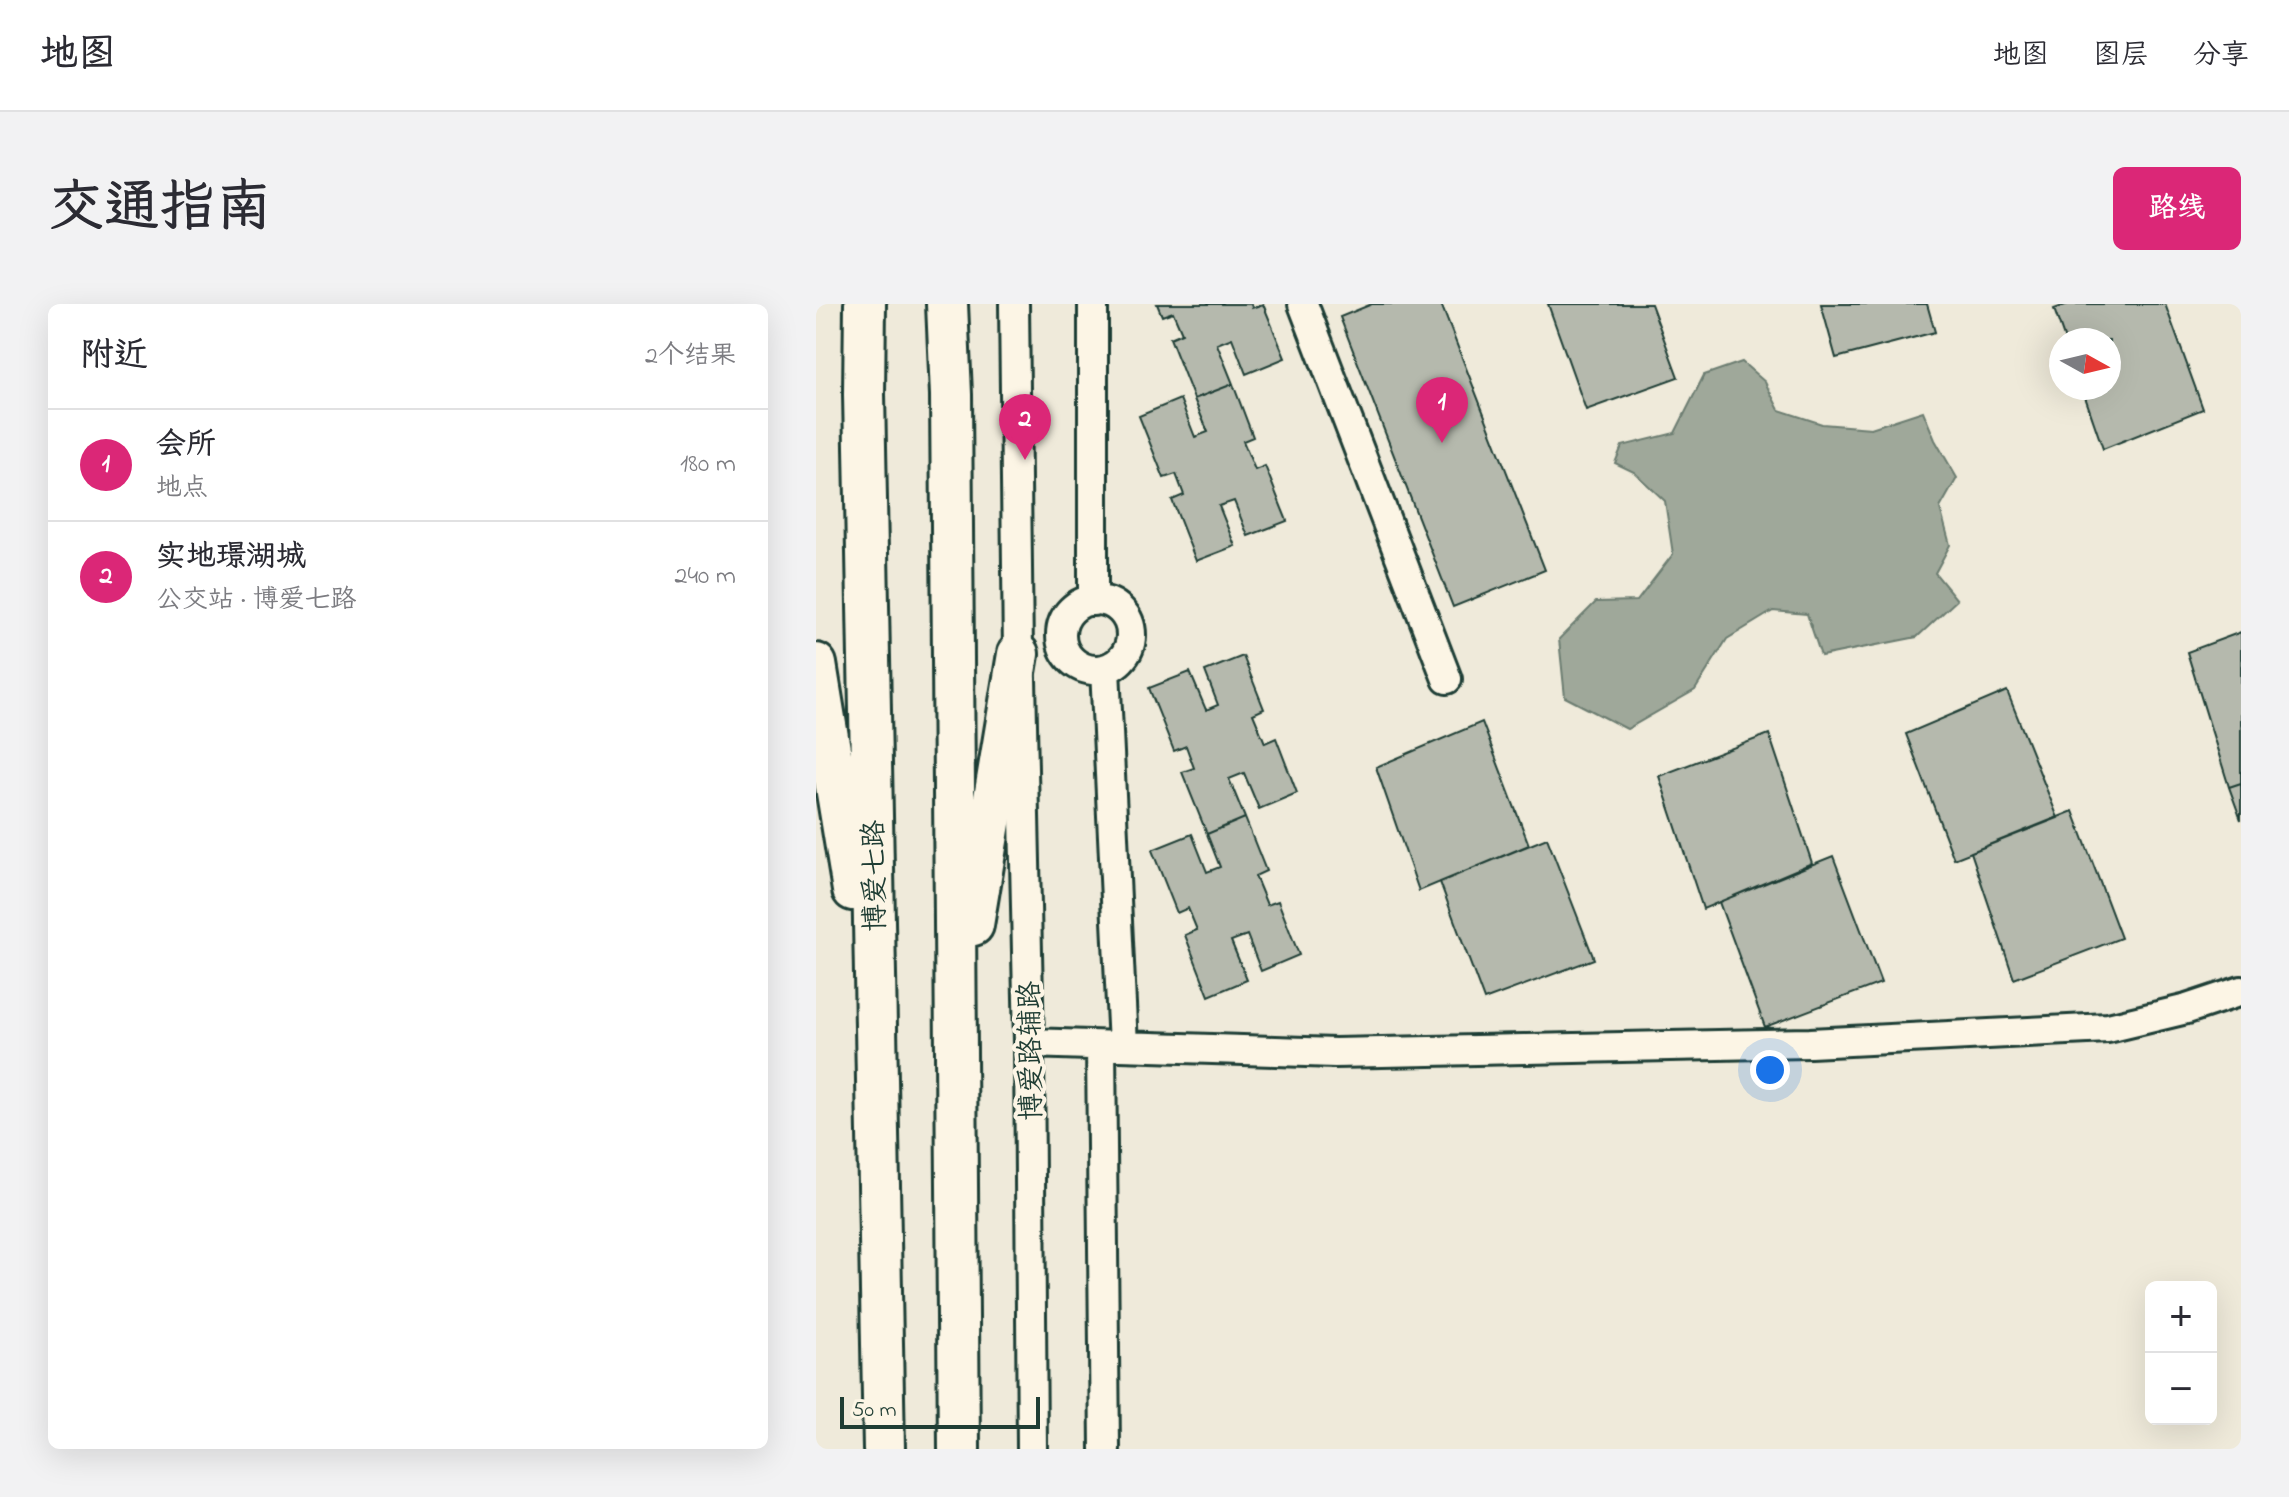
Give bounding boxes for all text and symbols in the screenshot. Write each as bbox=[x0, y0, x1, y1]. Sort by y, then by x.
text: 地图 bbox=[40, 28, 116, 84]
text: 地图 bbox=[1993, 36, 2049, 77]
text: 图层 bbox=[2093, 36, 2149, 77]
text: 分享 bbox=[2193, 36, 2249, 77]
button: 路线 bbox=[2113, 167, 2241, 250]
text: 交通指南 bbox=[48, 170, 272, 251]
north arrow bbox=[2049, 328, 2121, 400]
text: 附近 bbox=[80, 332, 148, 382]
text: 2个结果 bbox=[645, 338, 736, 376]
pin: 1 bbox=[1416, 377, 1468, 443]
pin: 2 bbox=[999, 394, 1051, 460]
text: 会所 bbox=[156, 424, 216, 468]
text: 1 bbox=[102, 446, 110, 484]
text: 180 m bbox=[680, 446, 736, 484]
text: 地点 bbox=[156, 470, 208, 508]
text: 实地璟湖城 bbox=[156, 536, 306, 580]
text: 2 bbox=[100, 558, 112, 596]
text: 240 m bbox=[674, 558, 736, 596]
text: 公交站 · 博爱七路 bbox=[156, 582, 357, 620]
street label: 博爱七路 bbox=[855, 820, 898, 932]
street label: 博爱路辅路 bbox=[1011, 981, 1054, 1121]
your location bbox=[1750, 1050, 1790, 1090]
map controls bbox=[2145, 1281, 2217, 1425]
button: + bbox=[2145, 1281, 2217, 1353]
button: − bbox=[2145, 1353, 2217, 1425]
scale bar bbox=[840, 1393, 1040, 1429]
text: 50 m bbox=[852, 1395, 897, 1427]

